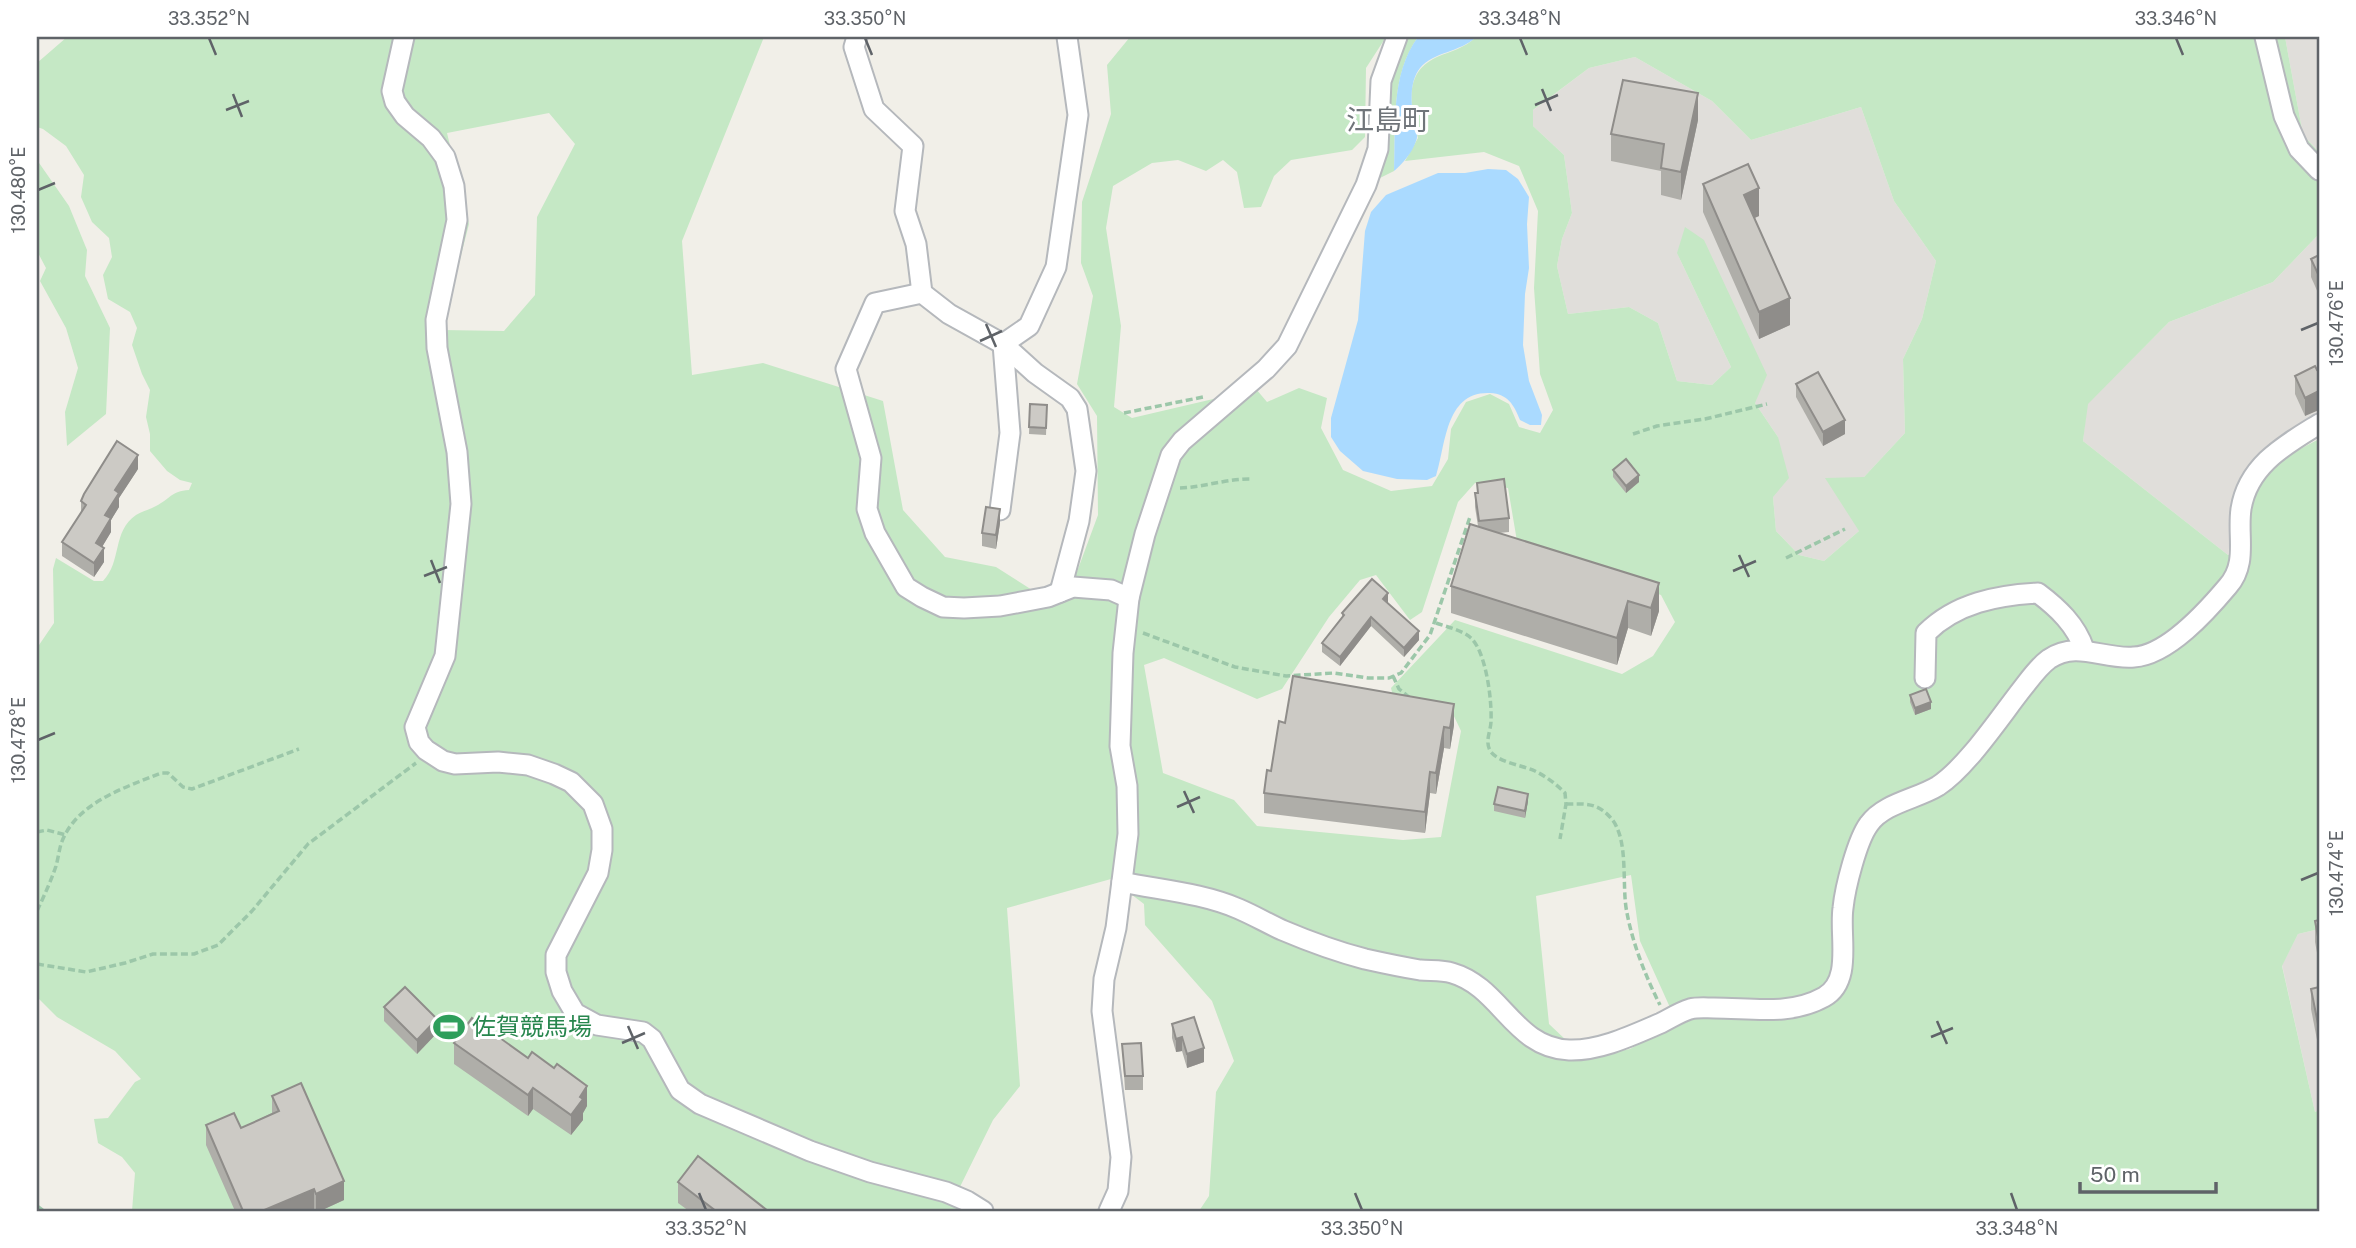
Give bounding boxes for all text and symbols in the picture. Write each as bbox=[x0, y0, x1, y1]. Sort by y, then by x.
text: 33.352°N bbox=[168, 8, 250, 29]
text: 33.350°N bbox=[824, 8, 906, 29]
text: 33.348°N bbox=[1479, 8, 1561, 29]
text: 33.346°N bbox=[2135, 8, 2217, 29]
district label: 江島町 bbox=[1346, 103, 1430, 136]
text: 130.480°E bbox=[8, 147, 29, 233]
text: 130.476°E bbox=[2326, 280, 2347, 366]
text: 130.478°E bbox=[8, 697, 29, 783]
text: 130.474°E bbox=[2326, 830, 2347, 916]
sports icon: 佐賀競馬場 bbox=[432, 1010, 466, 1044]
place label: 佐賀競馬場 bbox=[472, 1012, 592, 1040]
scale bar bbox=[2080, 1150, 2216, 1194]
text: 50 m bbox=[2090, 1162, 2140, 1187]
text: 33.352°N bbox=[665, 1218, 747, 1239]
text: 33.350°N bbox=[1321, 1218, 1403, 1239]
text: 33.348°N bbox=[1976, 1218, 2058, 1239]

